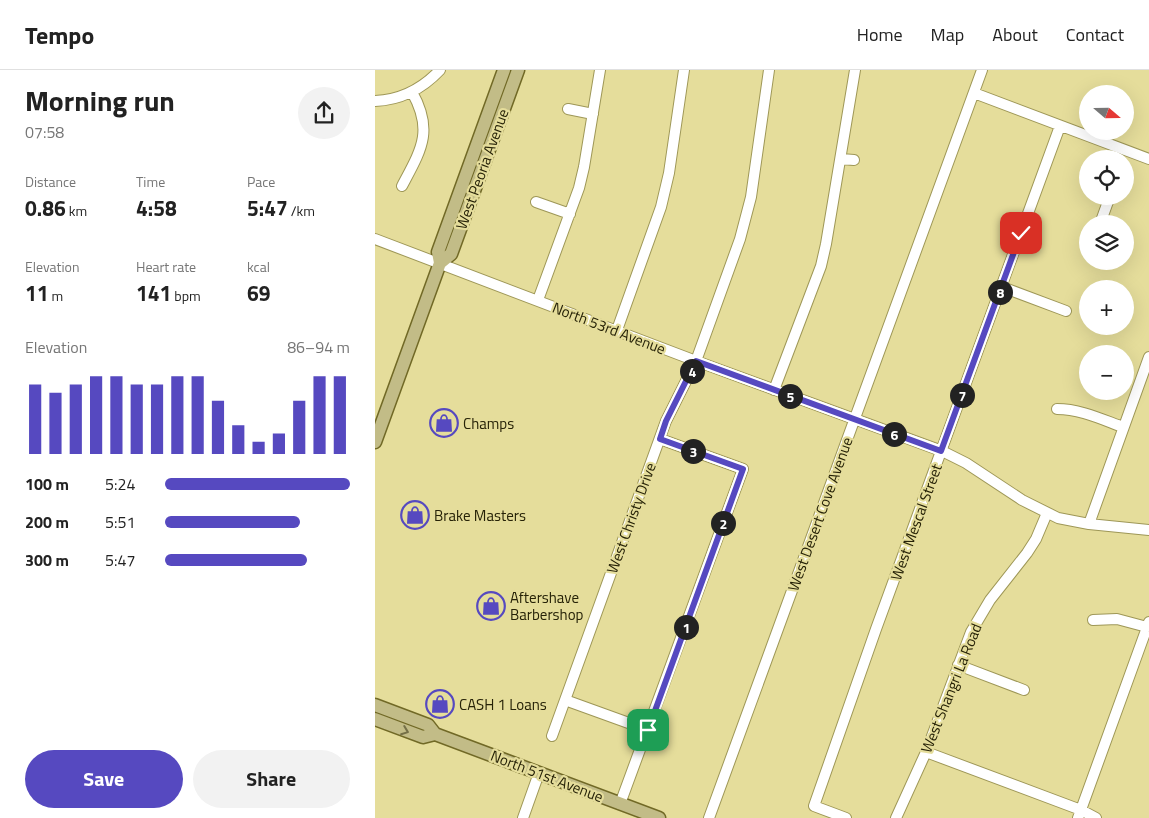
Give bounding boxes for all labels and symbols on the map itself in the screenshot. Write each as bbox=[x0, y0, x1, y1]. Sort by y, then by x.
north arrow bbox=[1079, 85, 1134, 140]
street label: West Peoria Avenue bbox=[450, 106, 514, 232]
pin bbox=[1000, 212, 1042, 254]
pin: 8 bbox=[987, 280, 1013, 304]
street label: North 53rd Avenue bbox=[549, 296, 669, 360]
pin: 4 bbox=[679, 358, 705, 384]
pin: 7 bbox=[949, 382, 975, 408]
pin: 5 bbox=[777, 384, 803, 408]
shop icon: Champs bbox=[429, 408, 459, 438]
place label: Champs bbox=[463, 412, 514, 435]
pin: 6 bbox=[881, 422, 907, 446]
street label: West Desert Cove Avenue bbox=[781, 434, 859, 594]
pin: 3 bbox=[681, 438, 705, 464]
street label: West Christy Drive bbox=[600, 459, 662, 577]
street label: West Mescal Street bbox=[884, 460, 948, 584]
shop icon: Brake Masters bbox=[400, 500, 430, 530]
place label: Brake Masters bbox=[434, 504, 526, 527]
pin: 2 bbox=[711, 510, 735, 536]
place label: Aftershave Barbershop bbox=[510, 586, 584, 626]
shop icon: Aftershave Barbershop bbox=[476, 591, 506, 621]
pin: 1 bbox=[673, 614, 699, 640]
street label: West Shangri La Road bbox=[915, 620, 987, 756]
shop icon: CASH 1 Loans bbox=[425, 689, 455, 719]
place label: CASH 1 Loans bbox=[459, 693, 547, 716]
pin bbox=[627, 709, 669, 751]
one-way arrow bbox=[400, 725, 409, 735]
street label: North 51st Avenue bbox=[487, 744, 607, 808]

